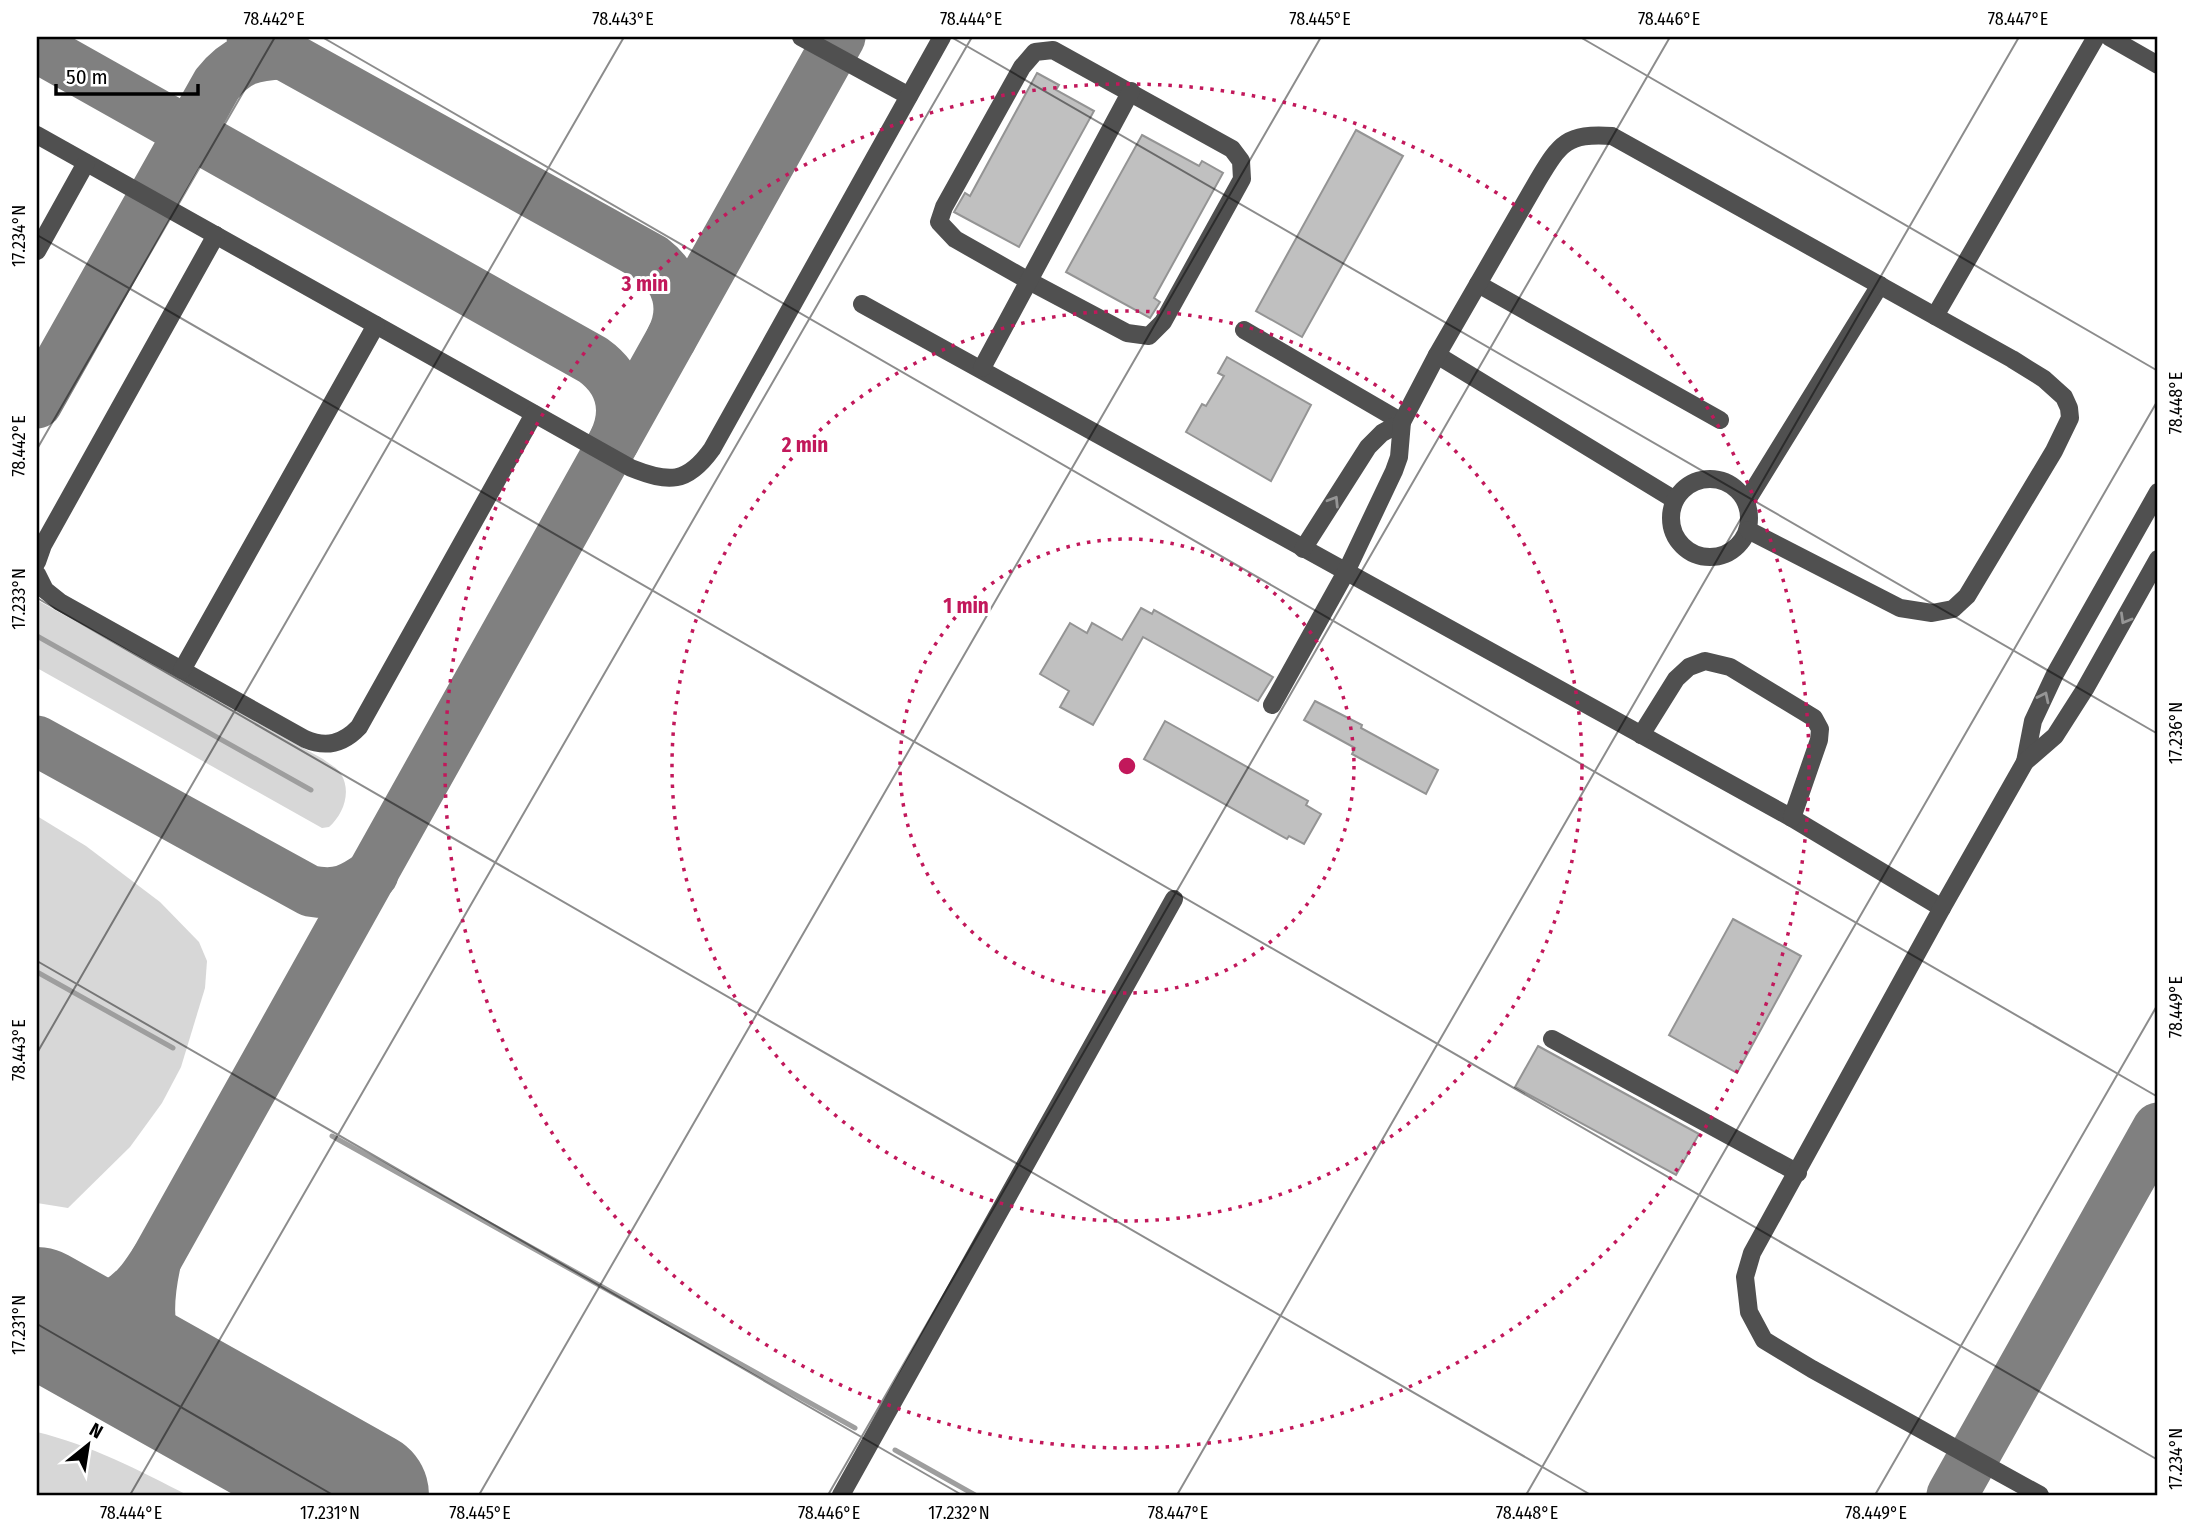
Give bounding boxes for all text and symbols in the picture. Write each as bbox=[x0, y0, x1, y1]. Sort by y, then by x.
text: 78.442°E bbox=[243, 8, 305, 30]
text: 78.443°E bbox=[592, 8, 654, 30]
text: 78.444°E bbox=[940, 8, 1002, 30]
text: 78.445°E bbox=[1289, 8, 1351, 30]
text: 78.446°E bbox=[1638, 8, 1700, 30]
text: 78.447°E bbox=[1988, 8, 2048, 30]
scale bar bbox=[56, 52, 198, 96]
text: 50 m bbox=[66, 64, 108, 90]
text: 17.234°N bbox=[8, 205, 30, 267]
text: 3 min bbox=[621, 271, 668, 297]
text: 78.448°E bbox=[2165, 372, 2187, 434]
text: 78.442°E bbox=[8, 415, 30, 477]
text: 2 min bbox=[781, 432, 828, 458]
one-way arrow bbox=[1325, 496, 1338, 509]
text: 17.233°N bbox=[8, 568, 30, 630]
text: 1 min bbox=[943, 593, 989, 619]
one-way arrow bbox=[2120, 611, 2133, 624]
one-way arrow bbox=[2036, 692, 2050, 704]
text: 17.236°N bbox=[2165, 702, 2187, 764]
centre of rings bbox=[1115, 754, 1139, 778]
text: 78.449°E bbox=[2165, 976, 2187, 1038]
text: 78.443°E bbox=[8, 1019, 30, 1081]
text: 17.231°N bbox=[8, 1295, 30, 1355]
north arrow bbox=[52, 1410, 122, 1480]
text: N bbox=[86, 1418, 107, 1444]
text: 17.234°N bbox=[2165, 1428, 2187, 1490]
text: 78.444°E bbox=[100, 1502, 162, 1524]
text: 17.231°N bbox=[300, 1502, 360, 1524]
text: 78.445°E bbox=[449, 1502, 511, 1524]
text: 78.446°E bbox=[798, 1502, 860, 1524]
text: 17.232°N bbox=[928, 1502, 990, 1524]
text: 78.447°E bbox=[1148, 1502, 1208, 1524]
text: 78.448°E bbox=[1496, 1502, 1558, 1524]
text: 78.449°E bbox=[1845, 1502, 1907, 1524]

